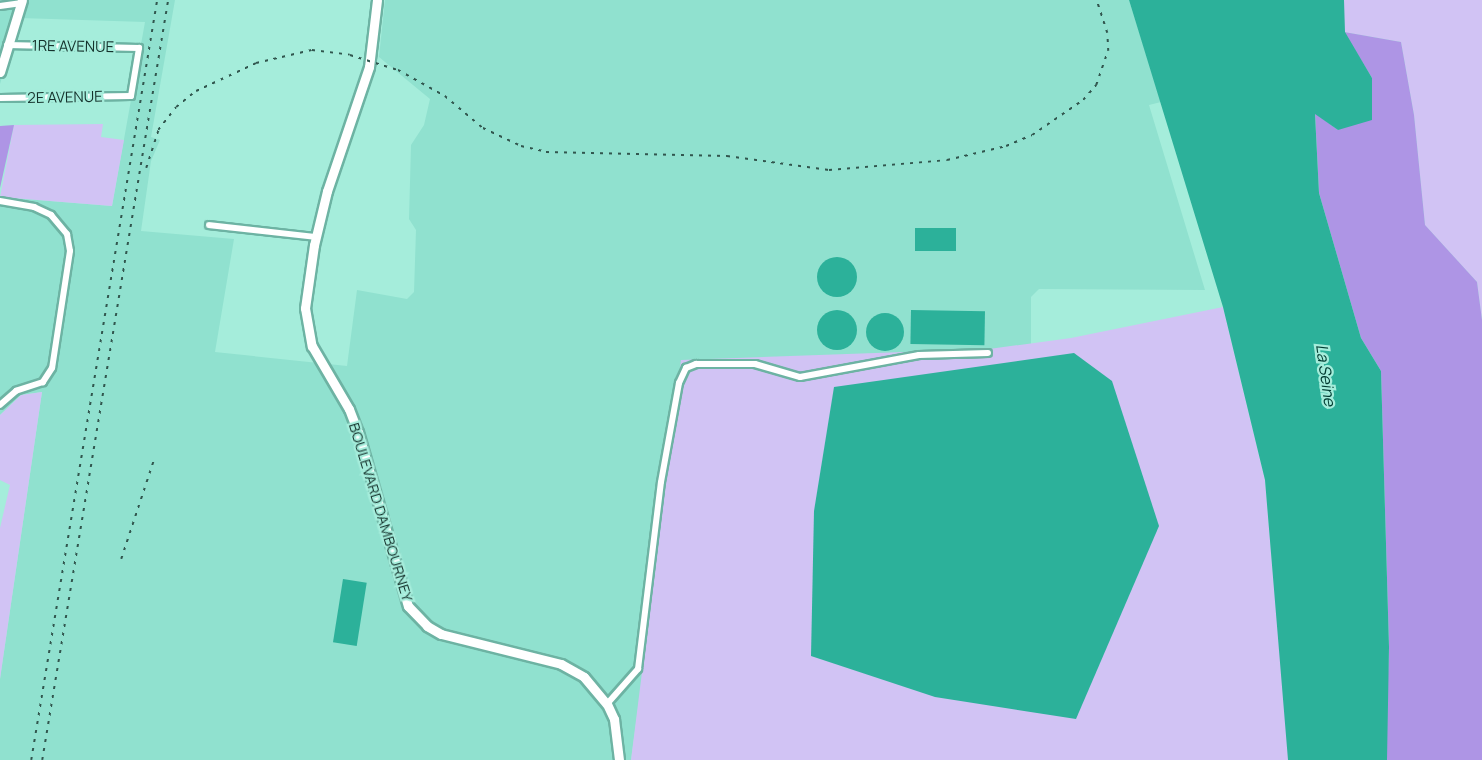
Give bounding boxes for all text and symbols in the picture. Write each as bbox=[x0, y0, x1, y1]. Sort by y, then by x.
street label: 1RE AVENUE bbox=[32, 36, 114, 56]
street label: 2E AVENUE bbox=[27, 87, 103, 107]
water label: La Seine bbox=[1312, 343, 1340, 407]
street label: BOULEVARD DAMBOURNEY bbox=[345, 420, 417, 604]

